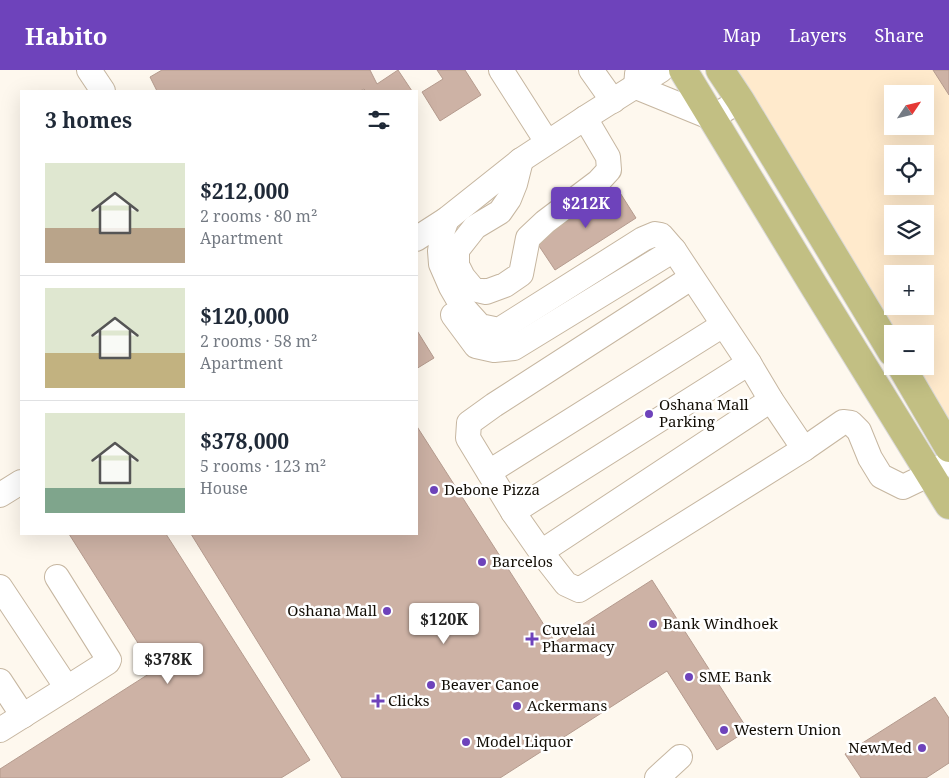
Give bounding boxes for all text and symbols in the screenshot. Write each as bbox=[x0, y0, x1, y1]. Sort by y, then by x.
text: Habito bbox=[25, 19, 108, 52]
text: Map bbox=[723, 23, 761, 47]
text: Layers bbox=[789, 23, 847, 47]
text: Share bbox=[875, 23, 924, 47]
north arrow bbox=[884, 85, 934, 135]
map controls bbox=[884, 85, 934, 375]
text: 3 homes bbox=[45, 106, 132, 134]
icon: filters bbox=[365, 106, 393, 134]
button: locate bbox=[884, 145, 934, 195]
text: $212,000 bbox=[200, 177, 289, 205]
icon: home bbox=[85, 183, 145, 243]
pin: $212K bbox=[551, 186, 621, 229]
text: $212K bbox=[562, 192, 610, 214]
text: 2 rooms · 80 m² bbox=[200, 205, 317, 227]
button: layers bbox=[884, 205, 934, 255]
text: Apartment bbox=[200, 227, 283, 249]
button: + bbox=[884, 265, 934, 315]
text: $120,000 bbox=[200, 302, 289, 330]
icon: home bbox=[85, 308, 145, 368]
button: − bbox=[884, 325, 934, 375]
text: 2 rooms · 58 m² bbox=[200, 330, 317, 352]
text: Apartment bbox=[200, 352, 283, 374]
place label: Oshana Mall Parking bbox=[659, 394, 749, 431]
marker: Oshana Mall Parking bbox=[643, 408, 655, 420]
text: $378,000 bbox=[200, 427, 289, 455]
icon: home bbox=[85, 433, 145, 493]
text: 5 rooms · 123 m² bbox=[200, 455, 326, 477]
text: House bbox=[200, 477, 248, 499]
place label: Debone Pizza bbox=[444, 479, 540, 499]
marker: Debone Pizza bbox=[428, 484, 440, 496]
place label: Barcelos bbox=[492, 551, 553, 571]
marker: Barcelos bbox=[476, 556, 488, 568]
place label: Oshana Mall bbox=[287, 600, 377, 620]
pin: $120K bbox=[409, 602, 479, 645]
marker: Oshana Mall bbox=[381, 605, 393, 617]
text: $120K bbox=[420, 608, 468, 630]
place label: Bank Windhoek bbox=[663, 613, 778, 633]
marker: Bank Windhoek bbox=[647, 618, 659, 630]
place label: Cuvelai Pharmacy bbox=[542, 619, 615, 656]
marker: Cuvelai Pharmacy bbox=[526, 633, 538, 645]
pin: $378K bbox=[133, 642, 203, 685]
text: $378K bbox=[144, 648, 192, 670]
place label: SME Bank bbox=[699, 666, 771, 686]
marker: SME Bank bbox=[683, 671, 695, 683]
place label: Beaver Canoe bbox=[441, 674, 539, 694]
marker: Beaver Canoe bbox=[425, 679, 437, 691]
place label: Clicks bbox=[388, 690, 430, 710]
marker: Clicks bbox=[372, 695, 384, 707]
place label: Ackermans bbox=[527, 695, 608, 715]
marker: Ackermans bbox=[511, 700, 523, 712]
place label: Western Union bbox=[734, 719, 841, 739]
marker: Western Union bbox=[718, 724, 730, 736]
place label: Model Liquor bbox=[476, 731, 573, 751]
marker: Model Liquor bbox=[460, 736, 472, 748]
place label: NewMed bbox=[848, 737, 912, 757]
marker: NewMed bbox=[916, 742, 928, 754]

